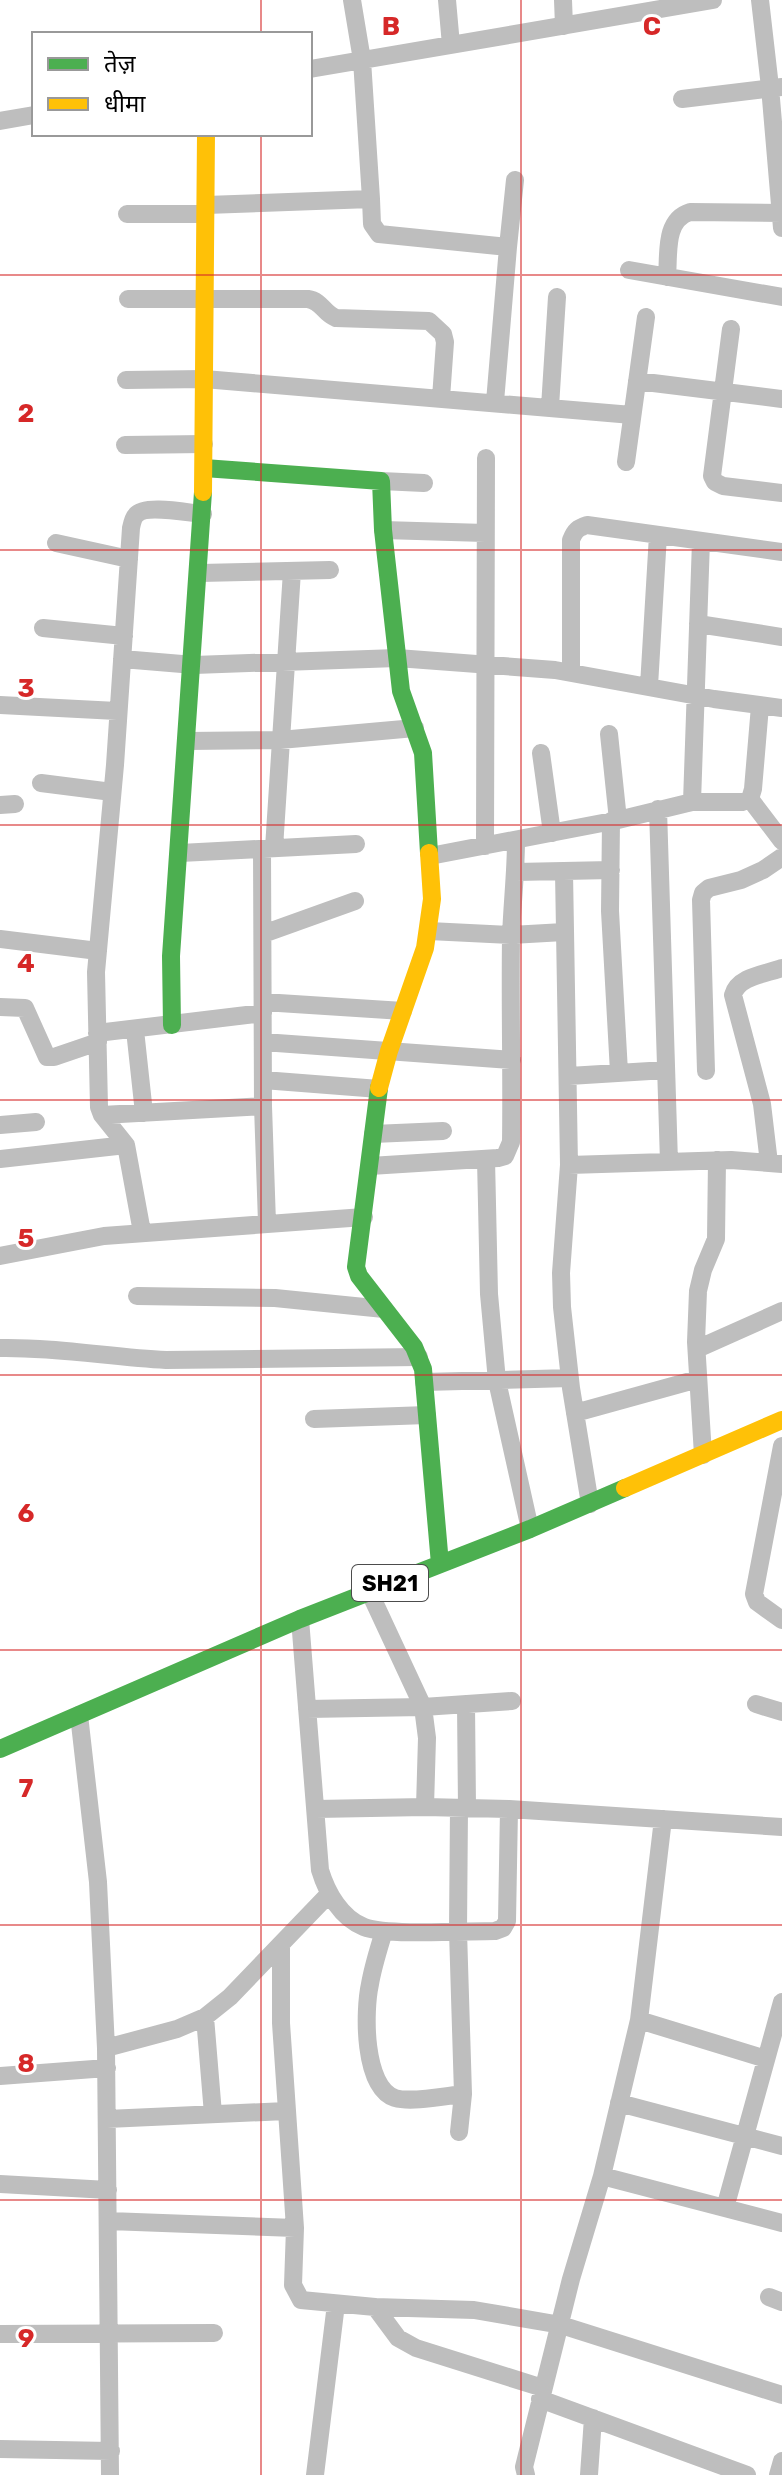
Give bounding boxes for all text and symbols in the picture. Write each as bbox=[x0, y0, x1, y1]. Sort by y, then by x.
text: B bbox=[382, 11, 400, 42]
text: C bbox=[643, 11, 661, 42]
legend bbox=[32, 32, 312, 136]
text: तेज़ bbox=[104, 50, 137, 78]
text: धीमा bbox=[104, 90, 146, 118]
text: 2 bbox=[18, 398, 34, 429]
text: 3 bbox=[17, 673, 35, 704]
text: 4 bbox=[17, 948, 35, 979]
text: 5 bbox=[18, 1223, 34, 1254]
text: 6 bbox=[18, 1498, 35, 1529]
road number: SH21 bbox=[352, 1565, 428, 1601]
text: 7 bbox=[19, 1773, 34, 1804]
text: 8 bbox=[17, 2048, 35, 2079]
text: 9 bbox=[18, 2323, 34, 2354]

